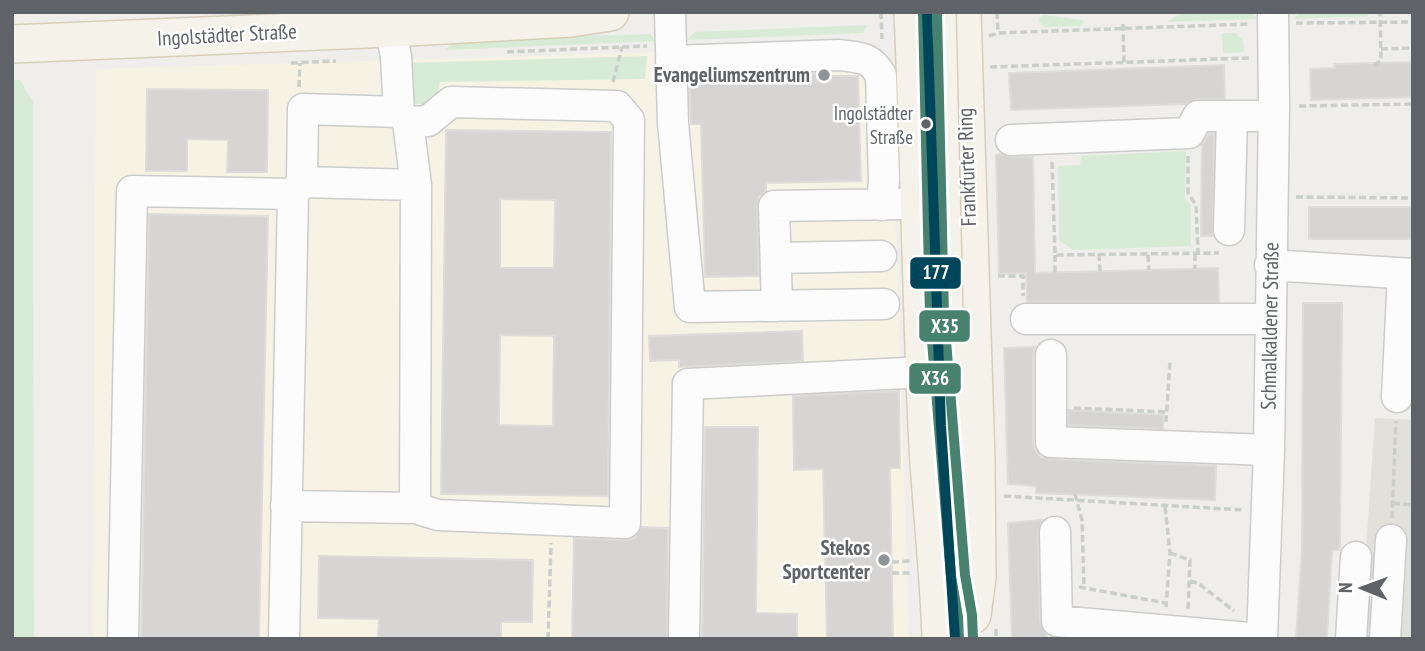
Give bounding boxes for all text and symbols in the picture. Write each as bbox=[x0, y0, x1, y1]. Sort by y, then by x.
street label: Ingolstädter Straße bbox=[156, 17, 298, 52]
place label: Evangeliumszentrum bbox=[654, 61, 810, 88]
marker: Evangeliumszentrum bbox=[816, 67, 832, 83]
place label: Ingolstädter Straße bbox=[834, 101, 914, 149]
street label: Frankfurter Ring bbox=[951, 107, 982, 227]
marker: Ingolstädter Straße bbox=[919, 117, 933, 131]
street label: Schmalkaldener Straße bbox=[1255, 242, 1284, 410]
line badge: 177 bbox=[909, 256, 962, 290]
text: 177 bbox=[922, 260, 950, 284]
line badge: X35 bbox=[918, 309, 971, 343]
text: X35 bbox=[931, 314, 959, 338]
line badge: X36 bbox=[908, 362, 962, 395]
text: X36 bbox=[921, 366, 949, 390]
place label: Stekos Sportcenter bbox=[783, 534, 871, 585]
marker: Stekos Sportcenter bbox=[876, 552, 892, 568]
north arrow bbox=[1327, 553, 1397, 623]
text: N bbox=[1333, 582, 1357, 593]

